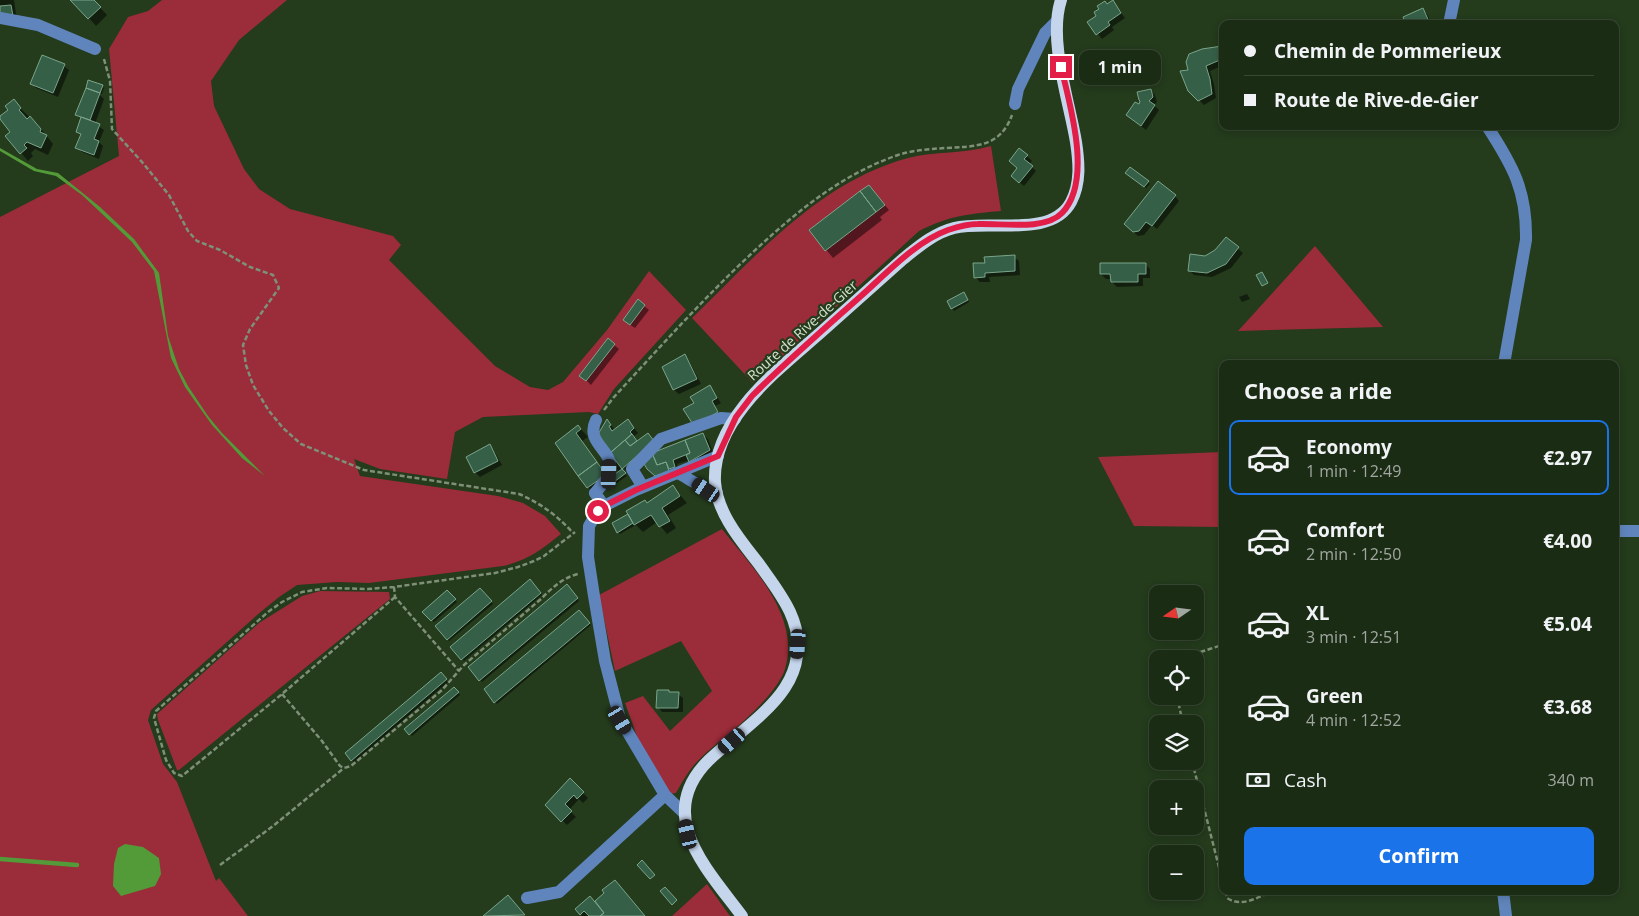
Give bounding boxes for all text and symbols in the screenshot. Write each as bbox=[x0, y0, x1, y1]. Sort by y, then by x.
text: Chemin de Pommerieux bbox=[1274, 38, 1501, 64]
callout: 1 min bbox=[1078, 50, 1161, 84]
route end bbox=[1050, 56, 1072, 78]
text: 1 min bbox=[1098, 56, 1142, 78]
text: Route de Rive-de-Gier bbox=[1274, 87, 1479, 113]
street label: Route de Rive-de-Gier bbox=[743, 275, 861, 385]
text: Choose a ride bbox=[1244, 375, 1392, 405]
text: Economy bbox=[1306, 434, 1392, 460]
icon: car bbox=[1246, 435, 1291, 480]
text: €2.97 bbox=[1543, 445, 1592, 471]
car bbox=[600, 459, 617, 489]
text: 1 min · 12:49 bbox=[1306, 460, 1401, 482]
car bbox=[689, 475, 722, 505]
route start bbox=[587, 500, 609, 522]
text: Comfort bbox=[1306, 517, 1385, 543]
icon: car bbox=[1246, 518, 1291, 563]
text: €4.00 bbox=[1543, 528, 1592, 554]
text: 2 min · 12:50 bbox=[1306, 543, 1401, 565]
north arrow bbox=[1149, 585, 1204, 640]
map controls bbox=[1149, 585, 1204, 900]
text: XL bbox=[1306, 600, 1329, 626]
icon: car bbox=[1246, 601, 1291, 646]
text: €5.04 bbox=[1543, 611, 1592, 637]
text: 3 min · 12:51 bbox=[1306, 626, 1401, 648]
car bbox=[789, 629, 806, 659]
button: locate bbox=[1149, 650, 1204, 705]
text: Green bbox=[1306, 683, 1363, 709]
icon: car bbox=[1246, 684, 1291, 729]
text: €3.68 bbox=[1543, 694, 1592, 720]
car bbox=[605, 703, 634, 737]
text: 4 min · 12:52 bbox=[1306, 709, 1401, 731]
button: layers bbox=[1149, 715, 1204, 770]
car bbox=[715, 725, 748, 757]
icon: cash bbox=[1244, 766, 1272, 794]
text: Cash bbox=[1284, 767, 1327, 793]
text: 340 m bbox=[1548, 769, 1594, 791]
button: + bbox=[1149, 780, 1204, 835]
car bbox=[677, 818, 698, 850]
button: Confirm bbox=[1244, 827, 1594, 885]
button: − bbox=[1149, 845, 1204, 900]

